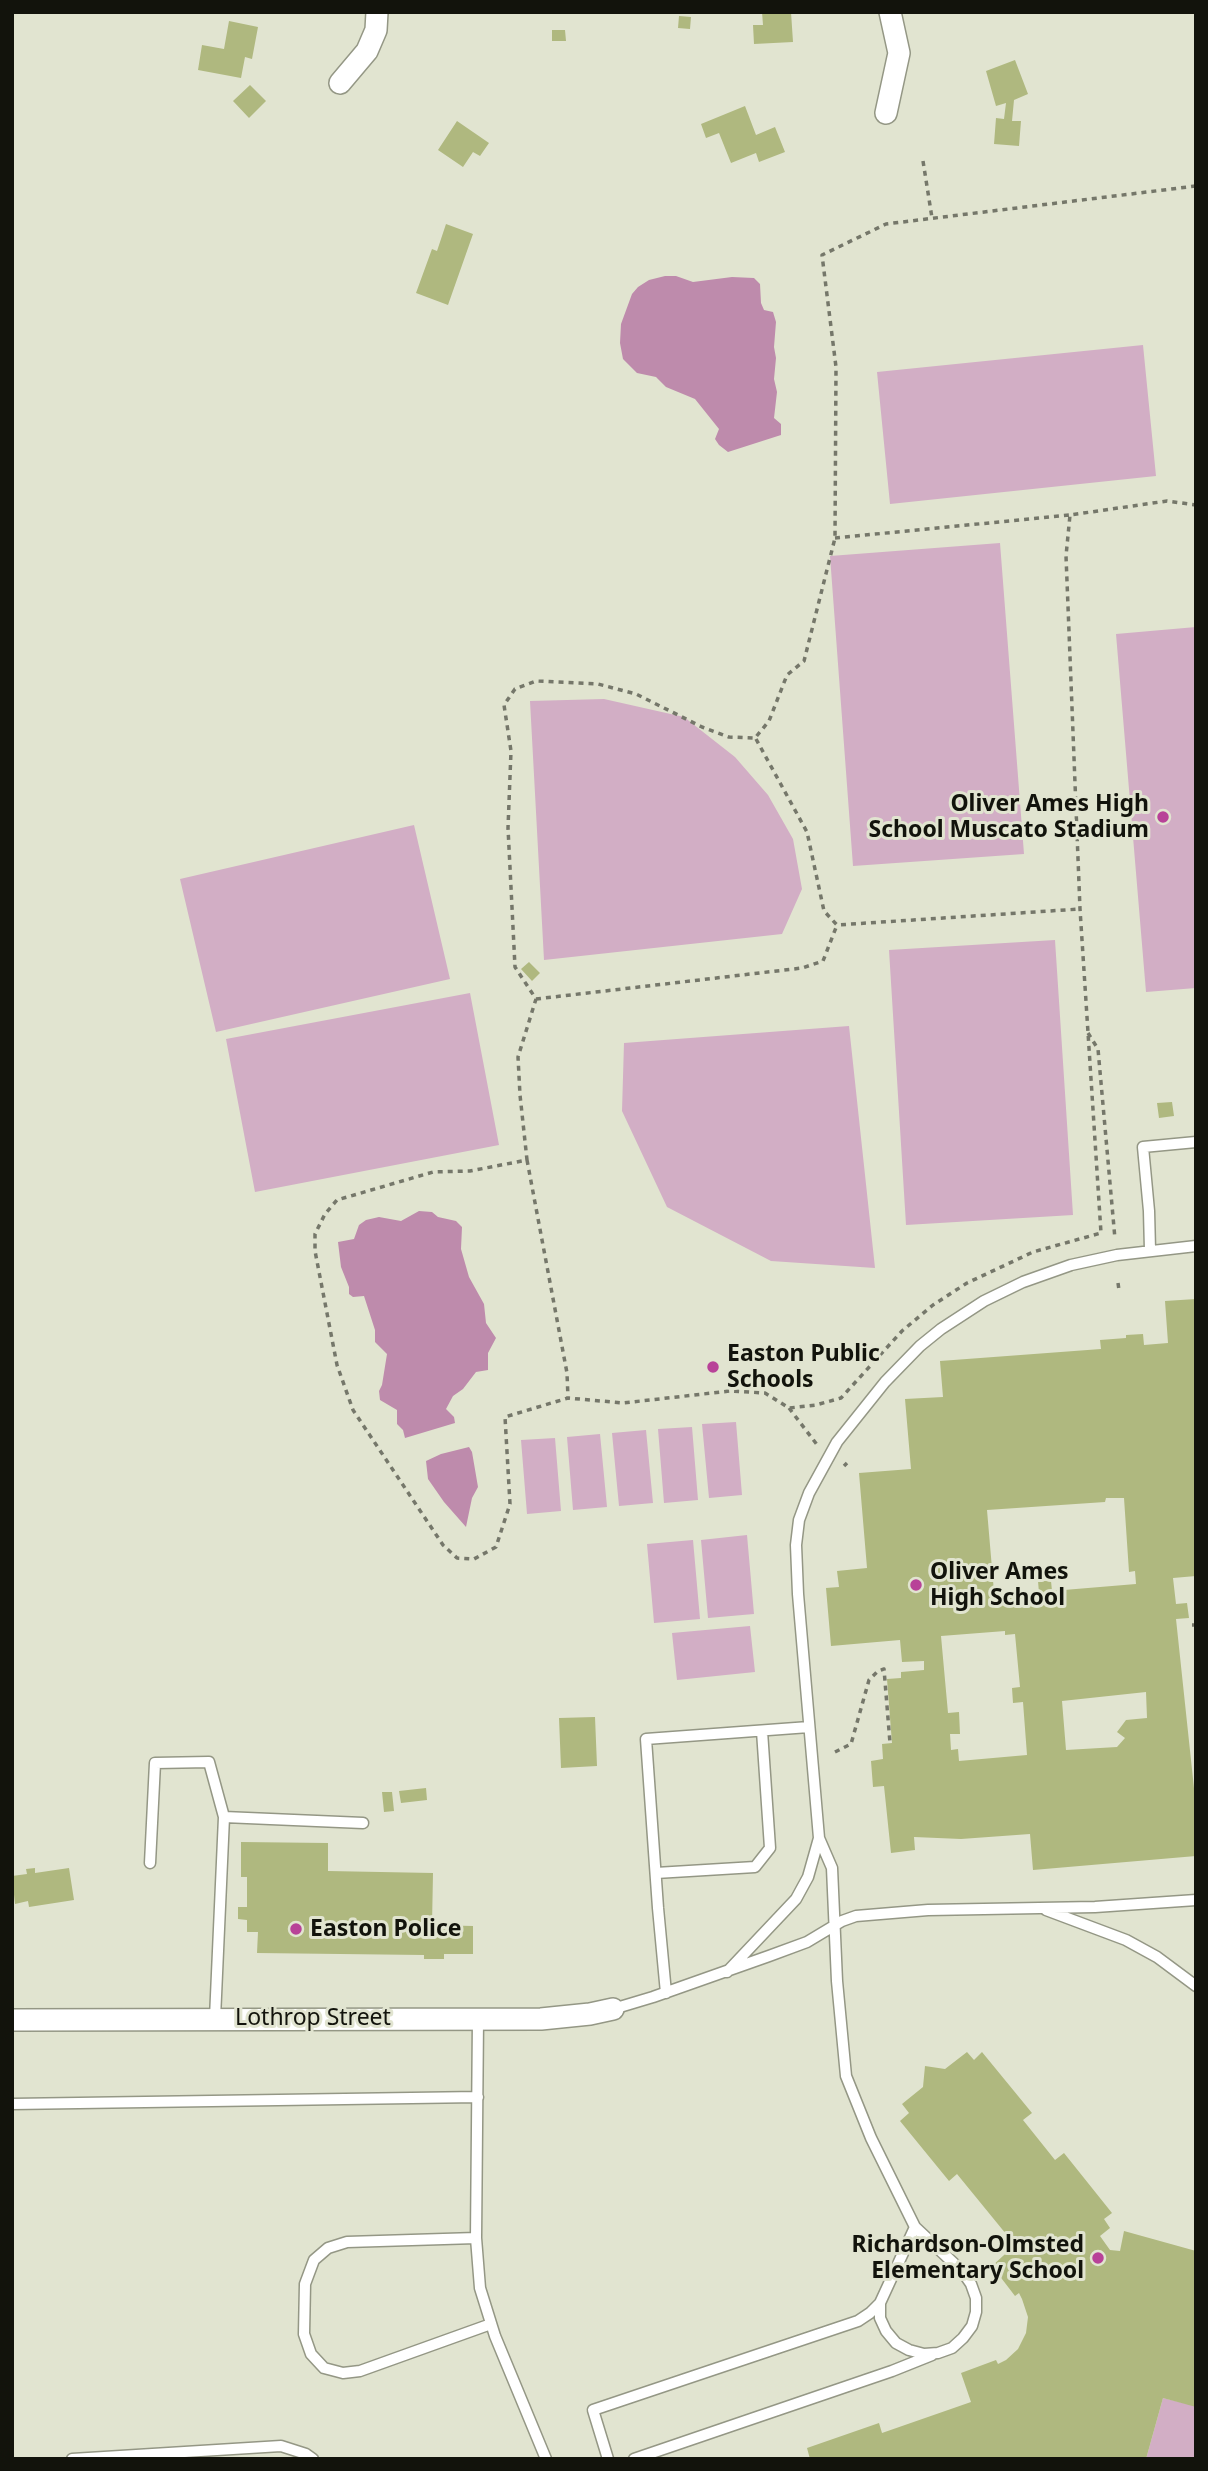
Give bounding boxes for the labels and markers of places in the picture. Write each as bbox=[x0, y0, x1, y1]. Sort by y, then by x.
place label: Oliver Ames High School Muscato Stadium bbox=[869, 790, 1149, 844]
marker: Oliver Ames High School Muscato Stadium bbox=[1155, 809, 1171, 825]
place label: Easton Public Schools bbox=[727, 1340, 880, 1394]
marker: Easton Public Schools bbox=[705, 1359, 721, 1375]
place label: Oliver Ames High School bbox=[930, 1558, 1069, 1612]
marker: Oliver Ames High School bbox=[908, 1577, 924, 1593]
place label: Easton Police bbox=[310, 1915, 461, 1943]
marker: Easton Police bbox=[288, 1921, 304, 1937]
place label: Richardson-Olmsted Elementary School bbox=[852, 2231, 1084, 2285]
marker: Richardson-Olmsted Elementary School bbox=[1090, 2250, 1106, 2266]

